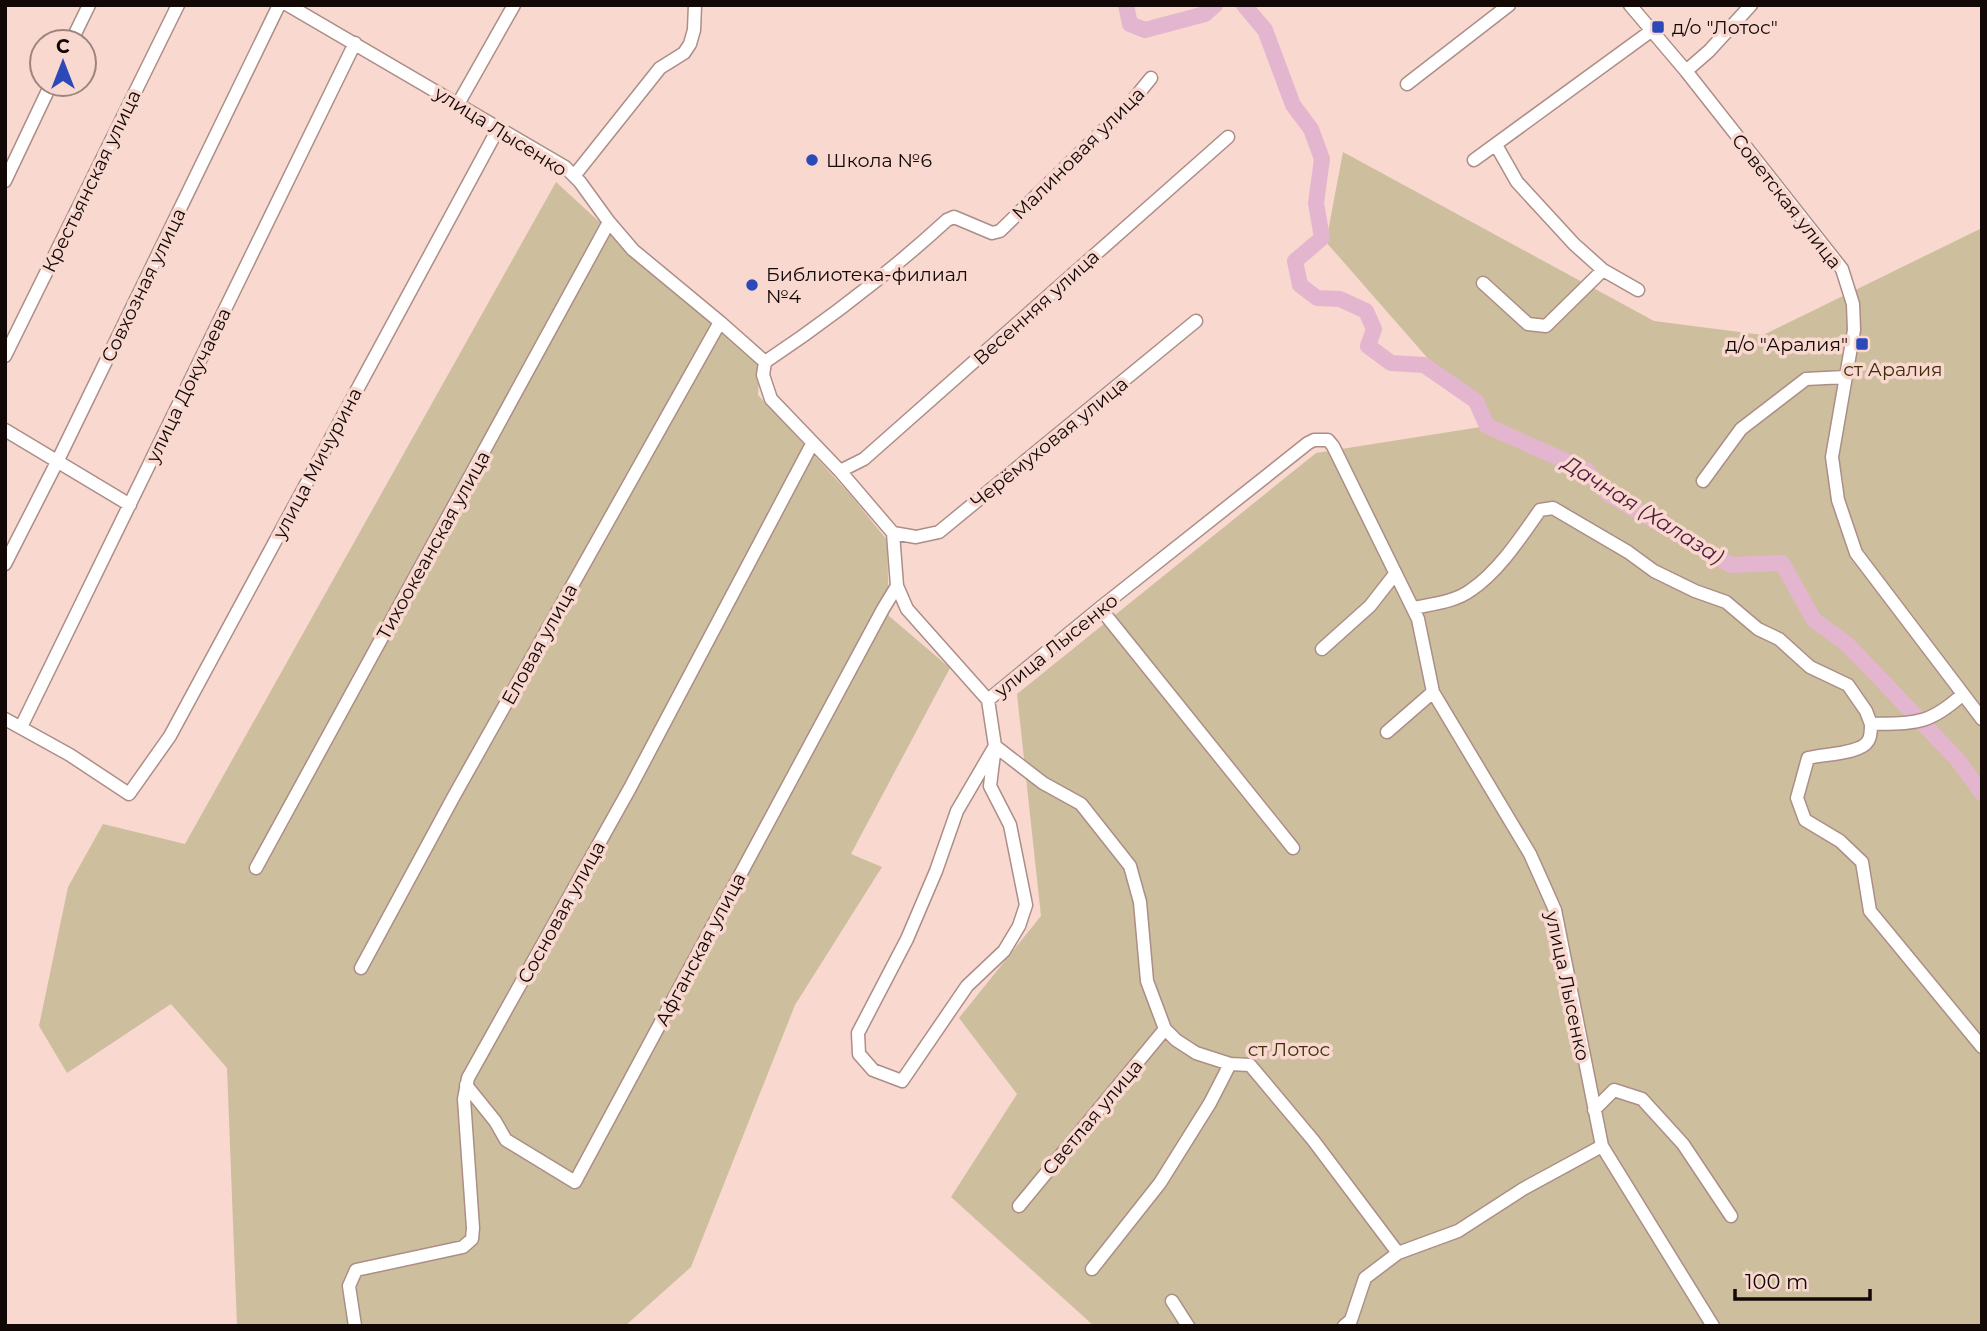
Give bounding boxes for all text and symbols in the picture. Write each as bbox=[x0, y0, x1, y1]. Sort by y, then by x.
place label: д/о "Лотос" bbox=[1672, 16, 1778, 39]
marker: д/о "Лотос" bbox=[1650, 19, 1666, 35]
north arrow bbox=[28, 28, 98, 98]
text: С bbox=[56, 35, 70, 58]
street label: улица Лысенко bbox=[429, 81, 571, 181]
street label: Малиновая улица bbox=[1007, 82, 1149, 224]
street label: Крестьянская улица bbox=[37, 86, 146, 276]
street label: Советская улица bbox=[1727, 129, 1846, 273]
place label: Школа №6 bbox=[826, 149, 932, 172]
marker: Школа №6 bbox=[804, 152, 820, 168]
street label: Совхозная улица bbox=[96, 204, 191, 366]
street label: Весенняя улица bbox=[969, 245, 1104, 370]
place label: Библиотека-филиал №4 bbox=[766, 263, 968, 308]
marker: Библиотека-филиал №4 bbox=[744, 277, 760, 293]
street label: улица Докучаева bbox=[141, 304, 236, 467]
place label: д/о "Аралия" bbox=[1725, 333, 1848, 356]
marker: д/о "Аралия" bbox=[1854, 336, 1870, 352]
park label: ст Аралия bbox=[1843, 358, 1943, 381]
street label: Черёмуховая улица bbox=[966, 372, 1133, 513]
street label: улица Мичурина bbox=[267, 384, 367, 544]
street label: Тихоокеанская улица bbox=[372, 447, 495, 644]
water label: Дачная (Халаза) bbox=[1557, 449, 1728, 569]
street label: Еловая улица bbox=[497, 580, 582, 709]
street label: улица Лысенко bbox=[989, 589, 1123, 703]
street label: Сосновая улица bbox=[513, 837, 610, 987]
street label: Афганская улица bbox=[650, 869, 751, 1030]
street label: улица Лысенко bbox=[1540, 908, 1595, 1063]
park label: ст Лотос bbox=[1248, 1038, 1330, 1061]
street label: Светлая улица bbox=[1037, 1055, 1147, 1180]
scale bar bbox=[1735, 1258, 1870, 1302]
text: 100 m bbox=[1745, 1269, 1808, 1294]

